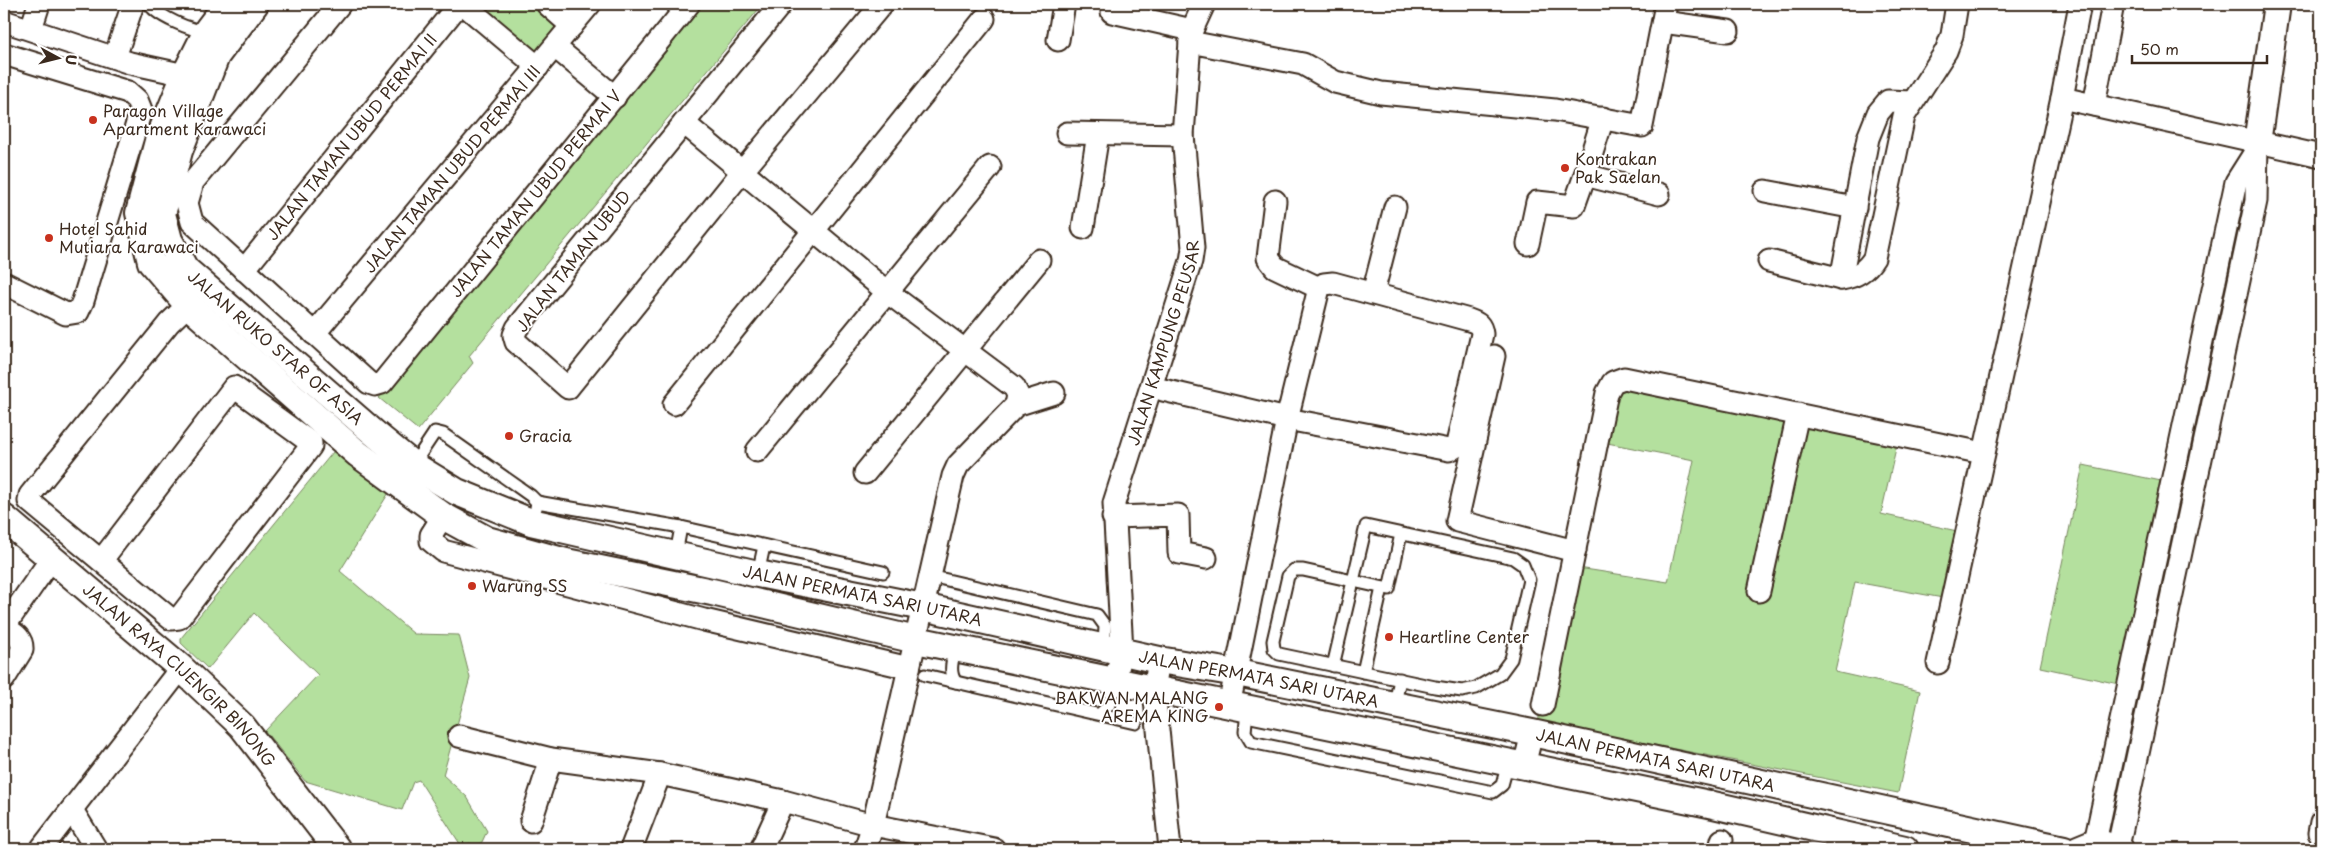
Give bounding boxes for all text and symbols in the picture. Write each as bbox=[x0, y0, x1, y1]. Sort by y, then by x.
street label: JALAN TAMAN UBUD PERMAI II bbox=[260, 28, 442, 245]
north arrow bbox=[32, 32, 82, 82]
scale bar bbox=[2132, 32, 2268, 64]
text: 50 m bbox=[2140, 37, 2179, 60]
text: U bbox=[60, 53, 82, 66]
street label: JALAN TAMAN UBUD PERMAI III bbox=[357, 59, 545, 277]
street label: JALAN TAMAN UBUD PERMAI V bbox=[447, 88, 625, 300]
place label: Paragon Village Apartment Karawaci bbox=[103, 98, 266, 140]
marker: Paragon Village Apartment Karawaci bbox=[87, 114, 99, 126]
place label: Kontrakan Pak Saelan bbox=[1575, 146, 1661, 188]
marker: Kontrakan Pak Saelan bbox=[1559, 162, 1571, 174]
street label: JALAN TAMAN UBUD bbox=[512, 187, 634, 335]
place label: Hotel Sahid Mutiara Karawaci bbox=[59, 216, 199, 258]
marker: Hotel Sahid Mutiara Karawaci bbox=[43, 232, 55, 244]
street label: JALAN KAMPUNG PEUSAR bbox=[1120, 239, 1204, 448]
street label: JALAN RUKO STAR OF ASIA bbox=[183, 264, 369, 430]
place label: Gracia bbox=[519, 423, 572, 447]
marker: Gracia bbox=[503, 430, 515, 442]
street label: JALAN PERMATA SARI UTARA bbox=[741, 558, 985, 631]
place label: Warung SS bbox=[482, 573, 568, 597]
street label: JALAN RAYA CIJENGIR BINONG bbox=[78, 577, 282, 772]
marker: Warung SS bbox=[466, 580, 478, 592]
place label: Heartline Center bbox=[1399, 624, 1529, 648]
marker: Heartline Center bbox=[1383, 631, 1395, 643]
street label: JALAN PERMATA SARI UTARA bbox=[1137, 643, 1381, 713]
place label: BAKWAN MALANG AREMA KING bbox=[1055, 685, 1209, 727]
marker: BAKWAN MALANG AREMA KING bbox=[1213, 701, 1225, 713]
street label: JALAN PERMATA SARI UTARA bbox=[1534, 721, 1777, 797]

